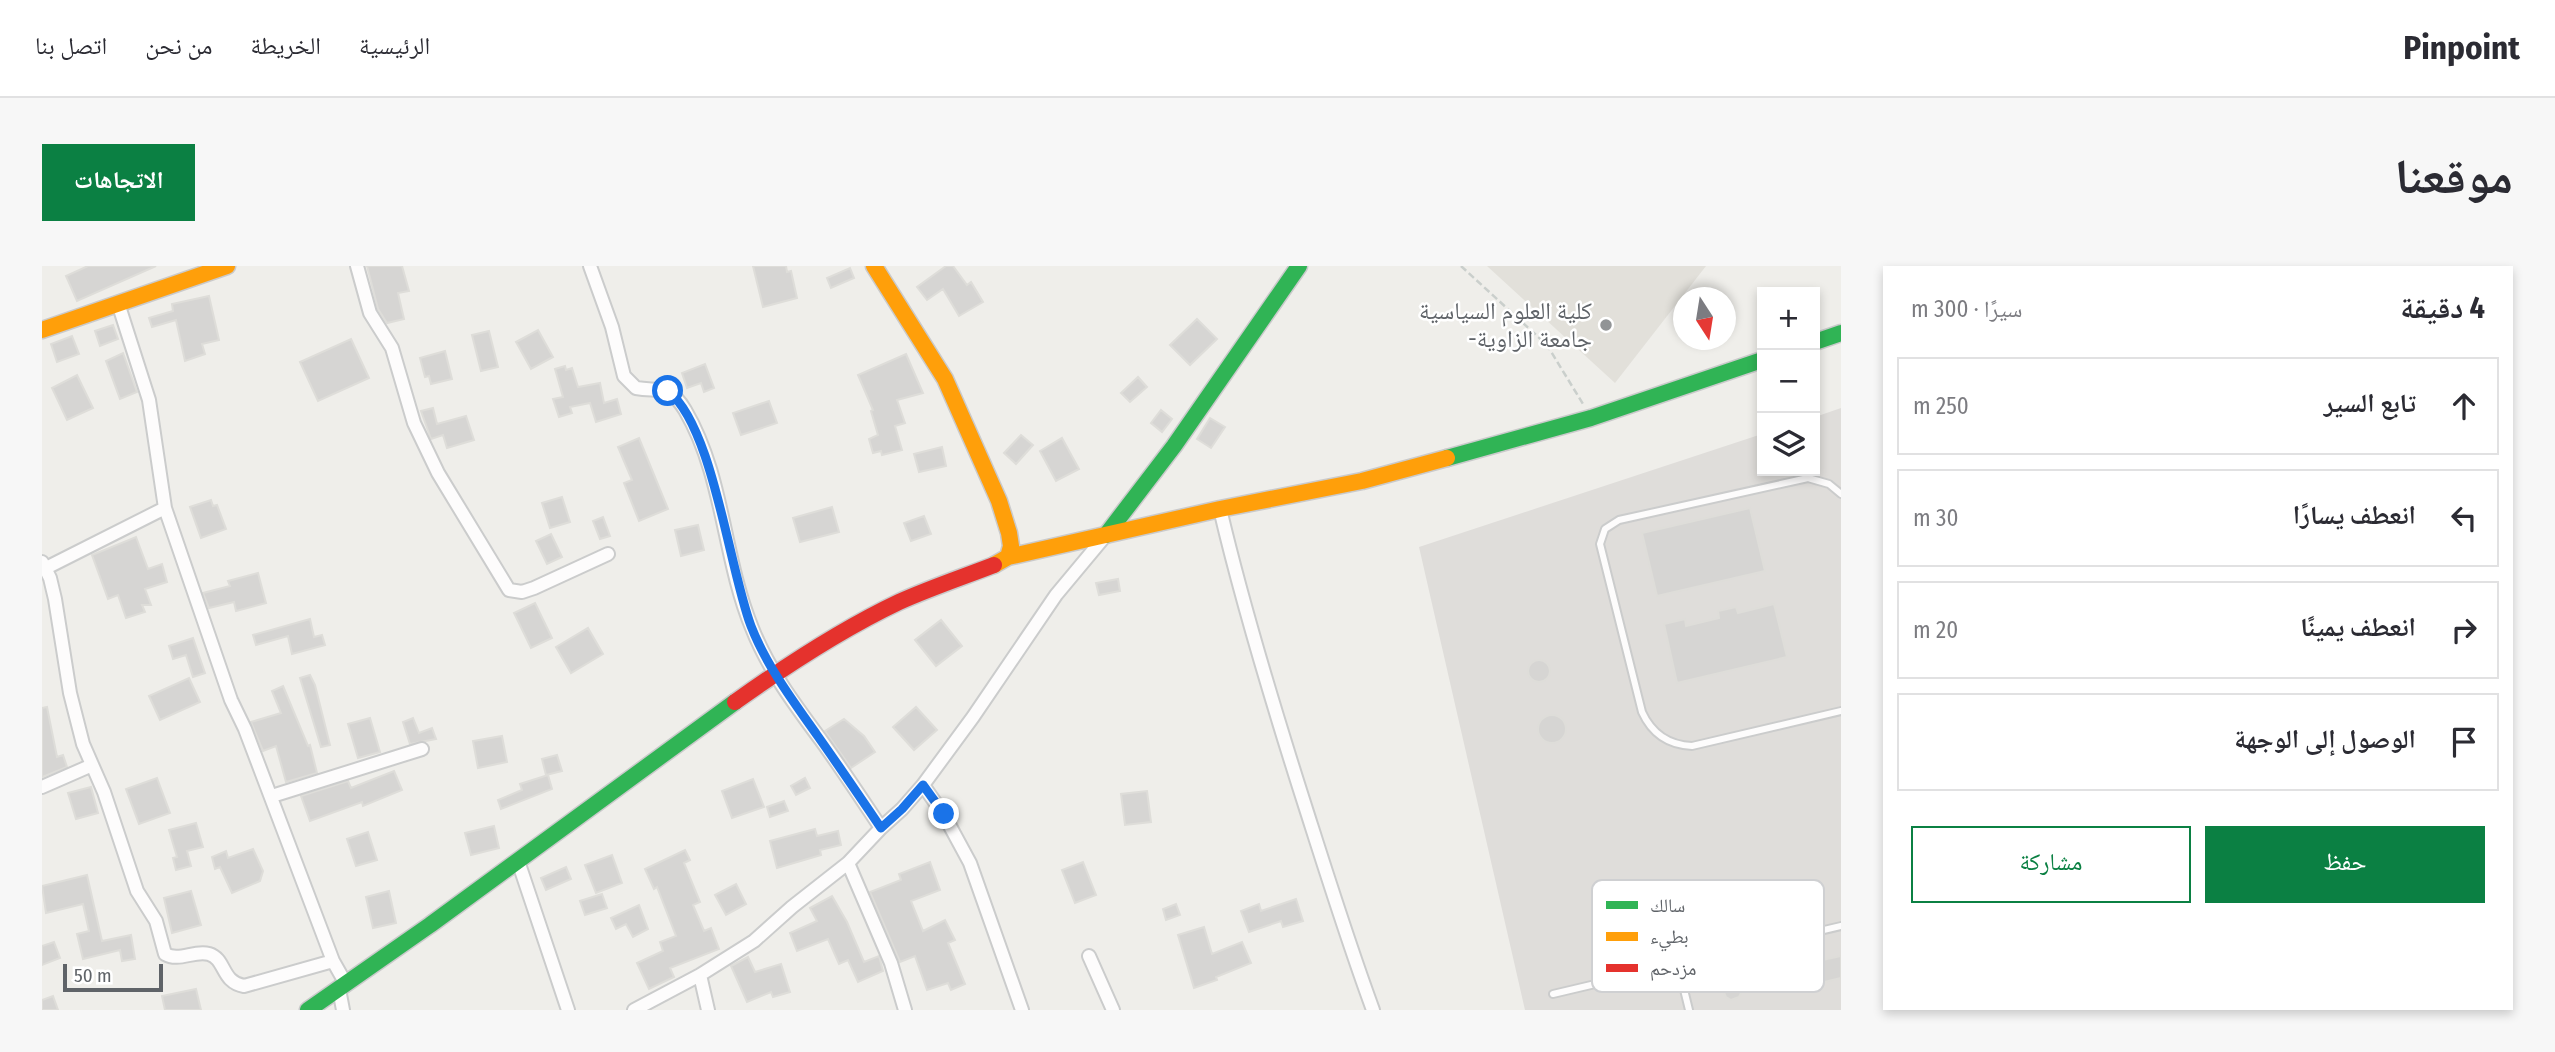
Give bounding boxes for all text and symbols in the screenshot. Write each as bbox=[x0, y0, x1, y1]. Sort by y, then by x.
text: Pinpoint bbox=[2403, 28, 2520, 68]
text: اتصل بنا bbox=[35, 32, 107, 60]
text: من نحن bbox=[145, 32, 212, 60]
text: الخريطة bbox=[250, 32, 321, 60]
text: الرئيسية bbox=[359, 32, 430, 60]
button: الاتجاهات bbox=[42, 144, 195, 221]
text: موقعنا bbox=[2395, 147, 2513, 206]
north arrow bbox=[1673, 287, 1736, 350]
map controls bbox=[1757, 287, 1820, 476]
button: + bbox=[1757, 287, 1820, 350]
text: 4 دقيقة bbox=[2400, 290, 2485, 326]
text: سيرًا · 300 m bbox=[1911, 295, 2022, 323]
place label: كلية العلوم السياسية -جامعة الزاوية bbox=[1419, 297, 1592, 353]
marker: كلية العلوم السياسية -جامعة الزاوية bbox=[1598, 317, 1614, 333]
button: − bbox=[1757, 350, 1820, 413]
route start bbox=[652, 375, 683, 406]
icon: ahead bbox=[2445, 387, 2483, 425]
text: تابع السير bbox=[2324, 388, 2416, 419]
text: 250 m bbox=[1913, 392, 1969, 420]
button: layers bbox=[1757, 413, 1820, 476]
icon: left bbox=[2445, 499, 2483, 537]
text: انعطف يسارًا bbox=[2293, 500, 2416, 531]
text: 30 m bbox=[1913, 504, 1958, 532]
icon: right bbox=[2445, 611, 2483, 649]
text: انعطف يمينًا bbox=[2300, 612, 2416, 643]
text: 20 m bbox=[1913, 616, 1958, 644]
icon: arrive bbox=[2445, 723, 2483, 761]
text: الوصول إلى الوجهة bbox=[2234, 724, 2416, 755]
route end bbox=[928, 798, 959, 829]
button: مشاركة bbox=[1911, 826, 2191, 903]
button: حفظ bbox=[2205, 826, 2485, 903]
legend bbox=[1592, 880, 1824, 992]
text: سالك bbox=[1650, 894, 1685, 917]
text: بطيء bbox=[1650, 925, 1689, 952]
text: مزدحم bbox=[1650, 957, 1696, 981]
scale bar bbox=[63, 961, 163, 993]
text: 50 m bbox=[74, 964, 112, 987]

